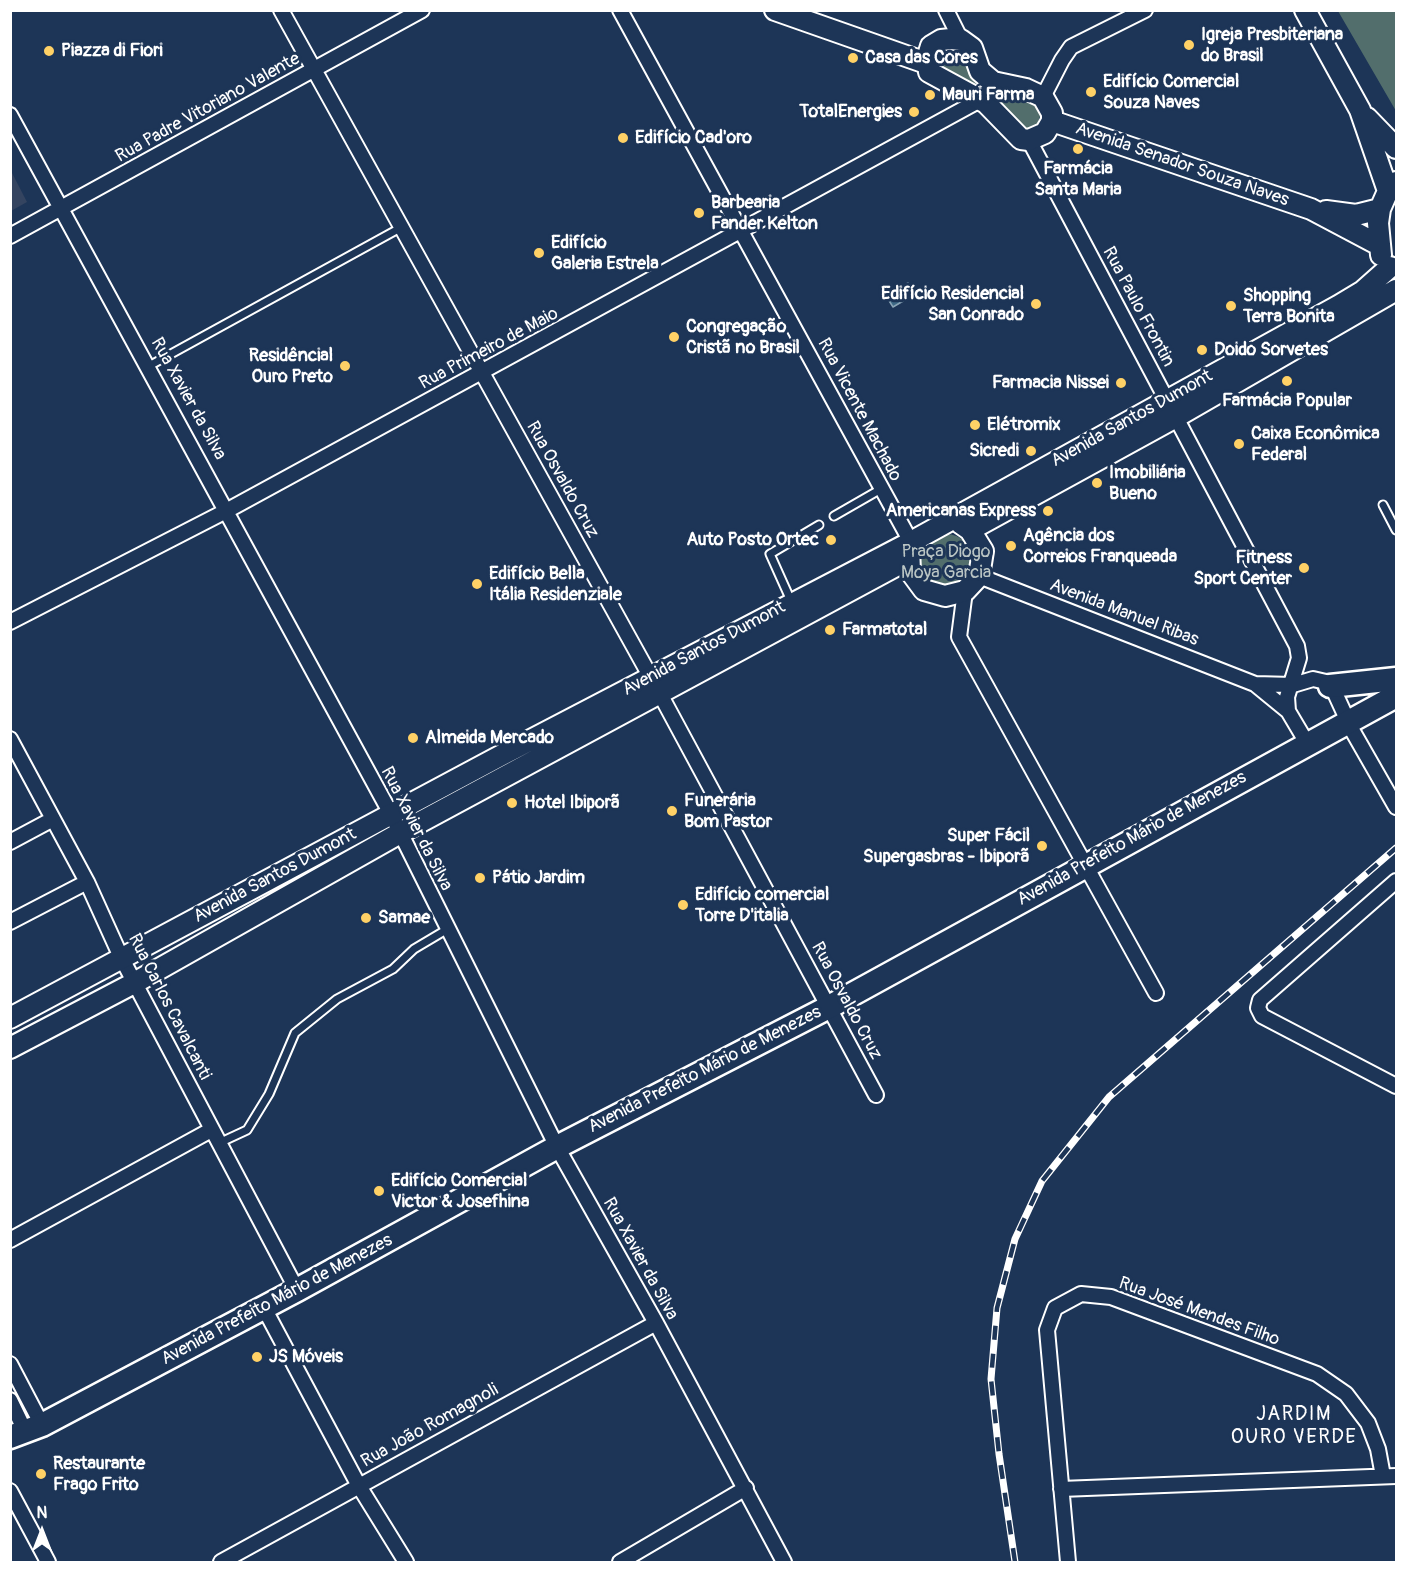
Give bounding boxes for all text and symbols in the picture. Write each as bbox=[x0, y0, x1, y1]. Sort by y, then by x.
place label: Igreja Presbiteriana do Brasil bbox=[1201, 24, 1343, 66]
marker: Igreja Presbiteriana do Brasil bbox=[1182, 38, 1196, 52]
place label: Piazza di Fiori bbox=[61, 40, 163, 62]
marker: Piazza di Fiori bbox=[42, 44, 56, 58]
place label: Casa das Cores bbox=[865, 47, 978, 69]
street label: Rua Padre Vitoriano Valente bbox=[112, 48, 304, 168]
marker: Casa das Cores bbox=[846, 51, 860, 65]
place label: Edifício Comercial Souza Naves bbox=[1103, 71, 1239, 113]
place label: Mauri Farma bbox=[942, 84, 1034, 106]
marker: Edifício Comercial Souza Naves bbox=[1084, 85, 1098, 99]
marker: Mauri Farma bbox=[923, 88, 937, 102]
place label: TotalEnergies bbox=[799, 101, 902, 123]
marker: TotalEnergies bbox=[907, 105, 921, 119]
street label: Avenida Senador Souza Naves bbox=[1073, 118, 1291, 212]
place label: Edifício Cad'oro bbox=[635, 127, 752, 149]
marker: Edifício Cad'oro bbox=[616, 131, 630, 145]
marker: Farmácia Santa Maria bbox=[1071, 142, 1085, 156]
place label: Farmácia Santa Maria bbox=[1034, 158, 1122, 201]
place label: Barbearia Fander Kelton bbox=[711, 192, 818, 234]
marker: Barbearia Fander Kelton bbox=[692, 206, 706, 220]
place label: Edifício Galeria Estrela bbox=[551, 232, 659, 274]
street label: Rua Paulo Frontin bbox=[1097, 243, 1179, 371]
marker: Edifício Galeria Estrela bbox=[532, 246, 546, 260]
place label: Edifício Residencial San Conrado bbox=[881, 283, 1024, 326]
place label: Shopping Terra Bonita bbox=[1243, 285, 1335, 328]
marker: Edifício Residencial San Conrado bbox=[1029, 297, 1043, 311]
marker: Shopping Terra Bonita bbox=[1224, 299, 1238, 313]
street label: Rua Primeiro de Maio bbox=[416, 303, 562, 395]
place label: Congregação Cristã no Brasil bbox=[686, 316, 800, 358]
marker: Congregação Cristã no Brasil bbox=[667, 330, 681, 344]
street label: Rua Xavier da Silva bbox=[145, 334, 231, 464]
street label: Rua Vicente Machado bbox=[812, 335, 906, 485]
place label: Doido Sorvetes bbox=[1214, 339, 1328, 361]
marker: Doido Sorvetes bbox=[1195, 343, 1209, 357]
place label: Residêncial Ouro Preto bbox=[249, 345, 333, 388]
marker: Residêncial Ouro Preto bbox=[338, 359, 352, 373]
street label: Avenida Santos Dumont bbox=[1048, 366, 1216, 472]
place label: Farmacia Nissei bbox=[992, 372, 1109, 394]
marker: Farmácia Popular bbox=[1280, 374, 1294, 388]
marker: Farmacia Nissei bbox=[1114, 376, 1128, 390]
place label: Farmácia Popular bbox=[1222, 390, 1352, 412]
place label: Elétromix bbox=[987, 414, 1061, 436]
street label: Rua Osvaldo Cruz bbox=[521, 418, 603, 542]
marker: Elétromix bbox=[968, 418, 982, 432]
place label: Caixa Econômica Federal bbox=[1251, 423, 1380, 466]
marker: Caixa Econômica Federal bbox=[1232, 437, 1246, 451]
place label: Sicredi bbox=[969, 440, 1019, 462]
marker: Sicredi bbox=[1024, 444, 1038, 458]
place label: Imobiliária Bueno bbox=[1109, 462, 1186, 504]
marker: Imobiliária Bueno bbox=[1090, 476, 1104, 490]
place label: Americanas Express bbox=[886, 500, 1036, 522]
marker: Americanas Express bbox=[1041, 504, 1055, 518]
place label: Agência dos Correios Franqueada bbox=[1023, 525, 1177, 568]
place label: Auto Posto Ortec bbox=[687, 529, 819, 551]
marker: Auto Posto Ortec bbox=[824, 533, 838, 547]
marker: Agência dos Correios Franqueada bbox=[1004, 539, 1018, 553]
park label: Praça Diogo Moya Garcia bbox=[901, 541, 991, 584]
place label: Fitness Sport Center bbox=[1194, 547, 1292, 590]
marker: Fitness Sport Center bbox=[1297, 561, 1311, 575]
place label: Edifício Bella Itália Residenziale bbox=[489, 563, 622, 606]
street label: Avenida Manuel Ribas bbox=[1047, 575, 1201, 651]
marker: Edifício Bella Itália Residenziale bbox=[470, 577, 484, 591]
street label: Avenida Santos Dumont bbox=[619, 597, 789, 701]
place label: Farmatotal bbox=[842, 619, 927, 641]
marker: Farmatotal bbox=[823, 623, 837, 637]
place label: Almeida Mercado bbox=[425, 727, 554, 749]
marker: Almeida Mercado bbox=[406, 731, 420, 745]
street label: Rua Xavier da Silva bbox=[375, 763, 457, 895]
street label: Avenida Prefeito Mário de Menezes bbox=[1014, 767, 1250, 911]
place label: Funerária Bom Pastor bbox=[684, 790, 772, 832]
place label: Hotel Ibiporã bbox=[524, 792, 620, 814]
marker: Hotel Ibiporã bbox=[505, 796, 519, 810]
marker: Funerária Bom Pastor bbox=[665, 804, 679, 818]
street label: Avenida Santos Dumont bbox=[190, 824, 360, 928]
place label: Super Fácil Supergasbras - Ibiporã bbox=[863, 825, 1030, 868]
marker: Super Fácil Supergasbras - Ibiporã bbox=[1035, 839, 1049, 853]
place label: Pátio Jardim bbox=[492, 867, 585, 889]
marker: Pátio Jardim bbox=[473, 871, 487, 885]
place label: Edifício comercial Torre D'italia bbox=[695, 884, 829, 926]
marker: Edifício comercial Torre D'italia bbox=[676, 898, 690, 912]
place label: Samae bbox=[378, 907, 430, 929]
marker: Samae bbox=[359, 911, 373, 925]
street label: Rua Carlos Cavalcanti bbox=[123, 930, 215, 1084]
street label: Rua Osvaldo Cruz bbox=[806, 939, 886, 1063]
street label: Avenida Prefeito Mário de Menezes bbox=[585, 1002, 825, 1138]
place label: Edifício Comercial Victor & Josefhina bbox=[391, 1170, 529, 1212]
marker: Edifício Comercial Victor & Josefhina bbox=[372, 1184, 386, 1198]
street label: Rua Xavier da Silva bbox=[597, 1194, 683, 1324]
street label: Avenida Prefeito Mário de Menezes bbox=[158, 1230, 396, 1370]
street label: Rua José Mendes Filho bbox=[1116, 1273, 1282, 1351]
place label: JS Móveis bbox=[269, 1346, 343, 1368]
marker: JS Móveis bbox=[250, 1350, 264, 1364]
street label: Rua João Romagnoli bbox=[358, 1379, 502, 1473]
district label: JARDIM OURO VERDE bbox=[1231, 1403, 1357, 1450]
place label: Restaurante Frago Frito bbox=[53, 1453, 145, 1496]
marker: Restaurante Frago Frito bbox=[34, 1467, 48, 1481]
north arrow bbox=[12, 1501, 72, 1561]
text: N bbox=[37, 1503, 47, 1523]

